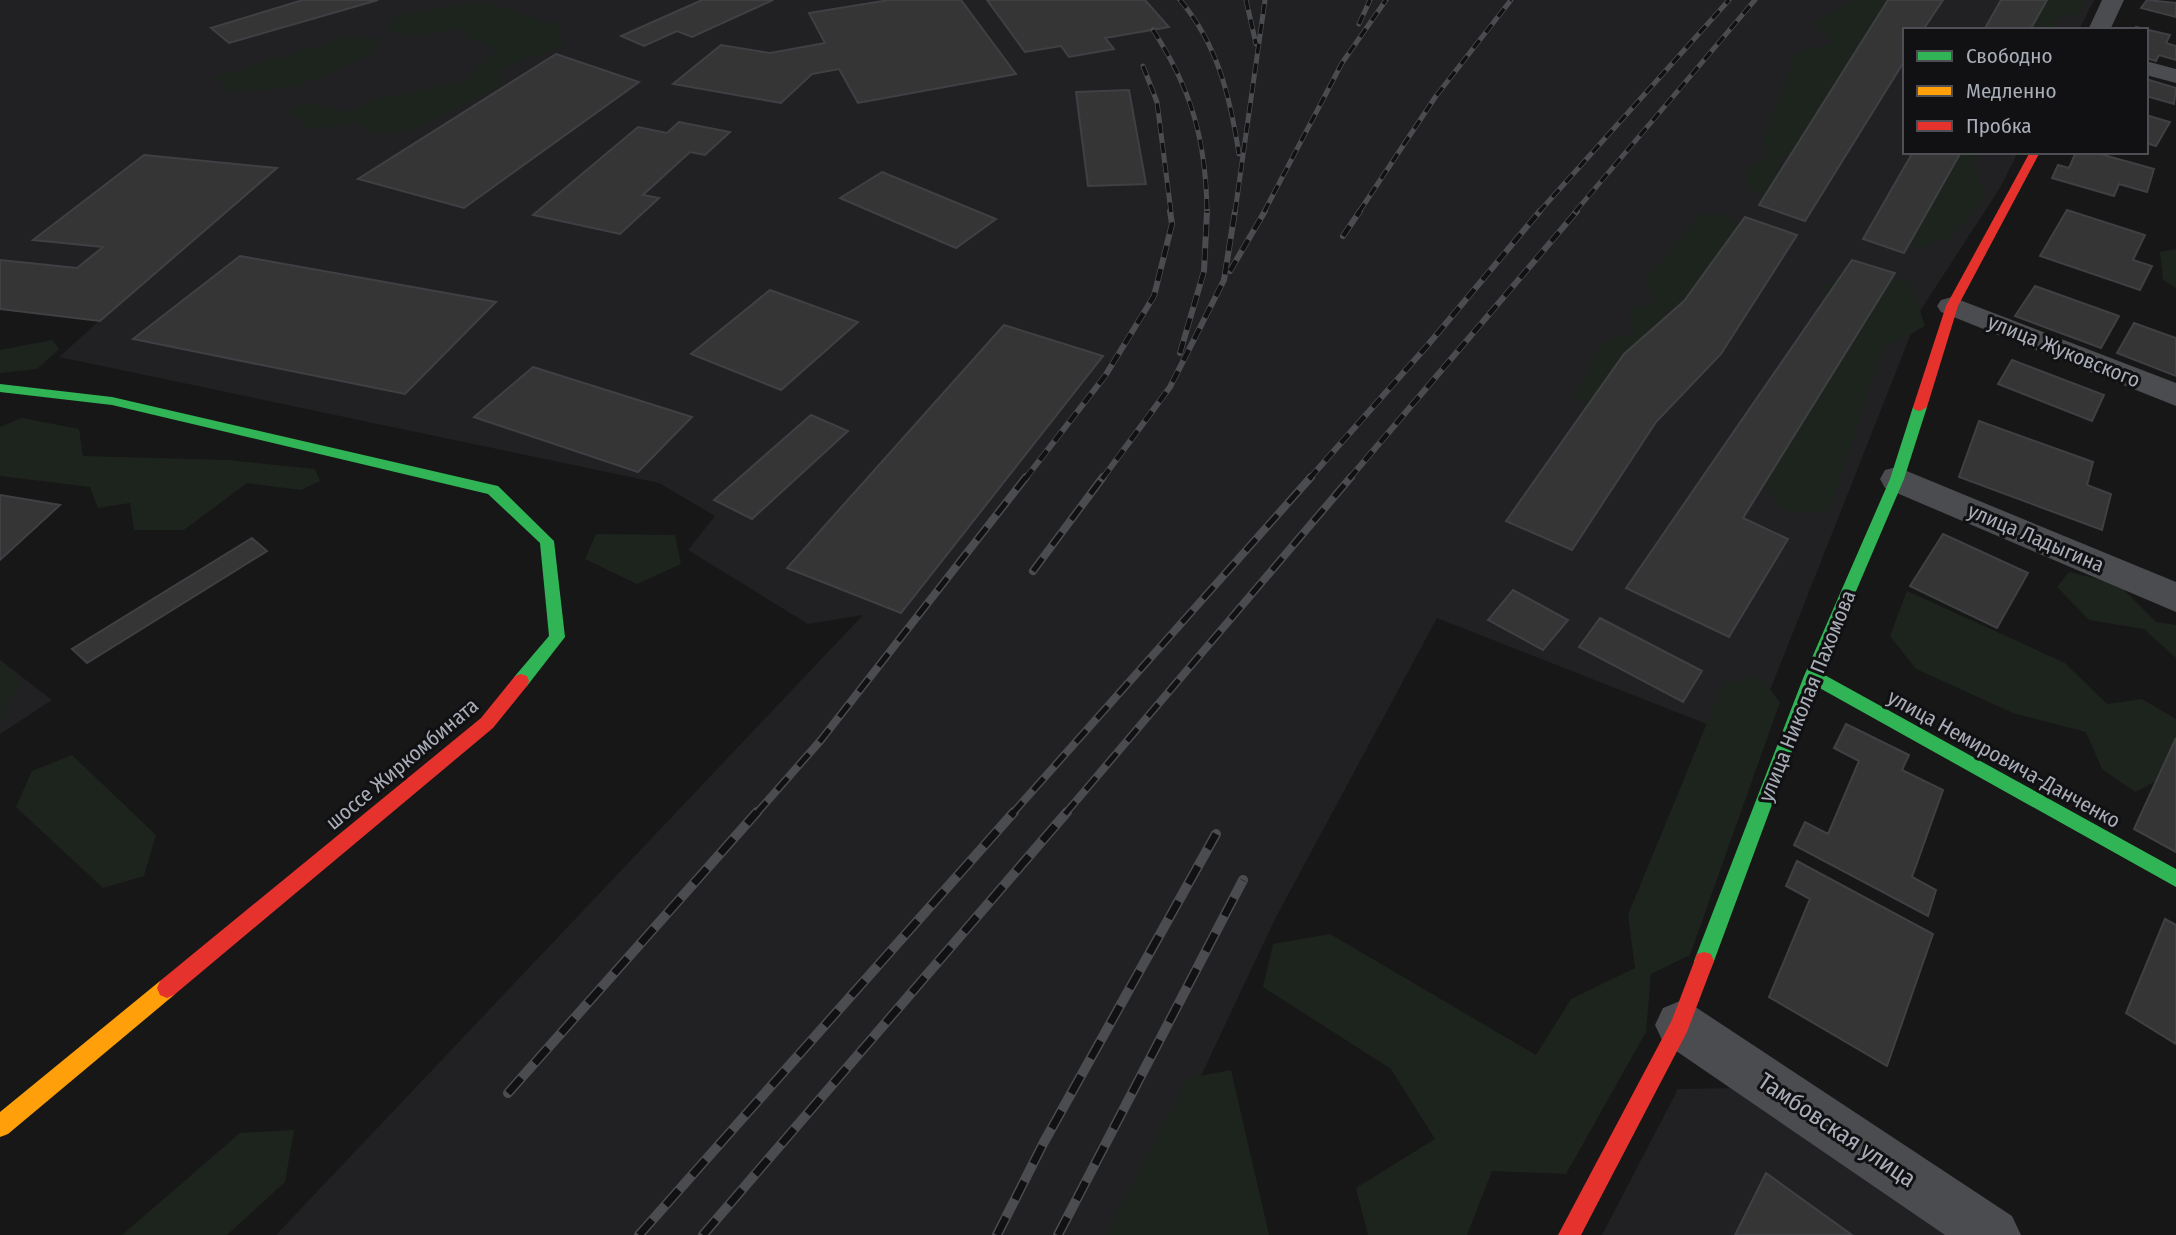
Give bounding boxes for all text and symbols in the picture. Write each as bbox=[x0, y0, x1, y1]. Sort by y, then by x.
legend bbox=[1903, 28, 2148, 154]
text: Свободно bbox=[1966, 43, 2052, 69]
text: Медленно bbox=[1966, 78, 2056, 104]
text: Пробка bbox=[1966, 113, 2032, 139]
street label: улица Жуковского bbox=[1984, 309, 2144, 393]
street label: улица Ладыгина bbox=[1964, 498, 2108, 578]
street label: улица Николая Пахомова bbox=[1753, 586, 1861, 806]
street label: улица Немировича-Данченко bbox=[1883, 684, 2125, 834]
street label: шоссе Жиркомбината bbox=[320, 693, 484, 835]
street label: Тамбовская улица bbox=[1753, 1067, 1921, 1193]

